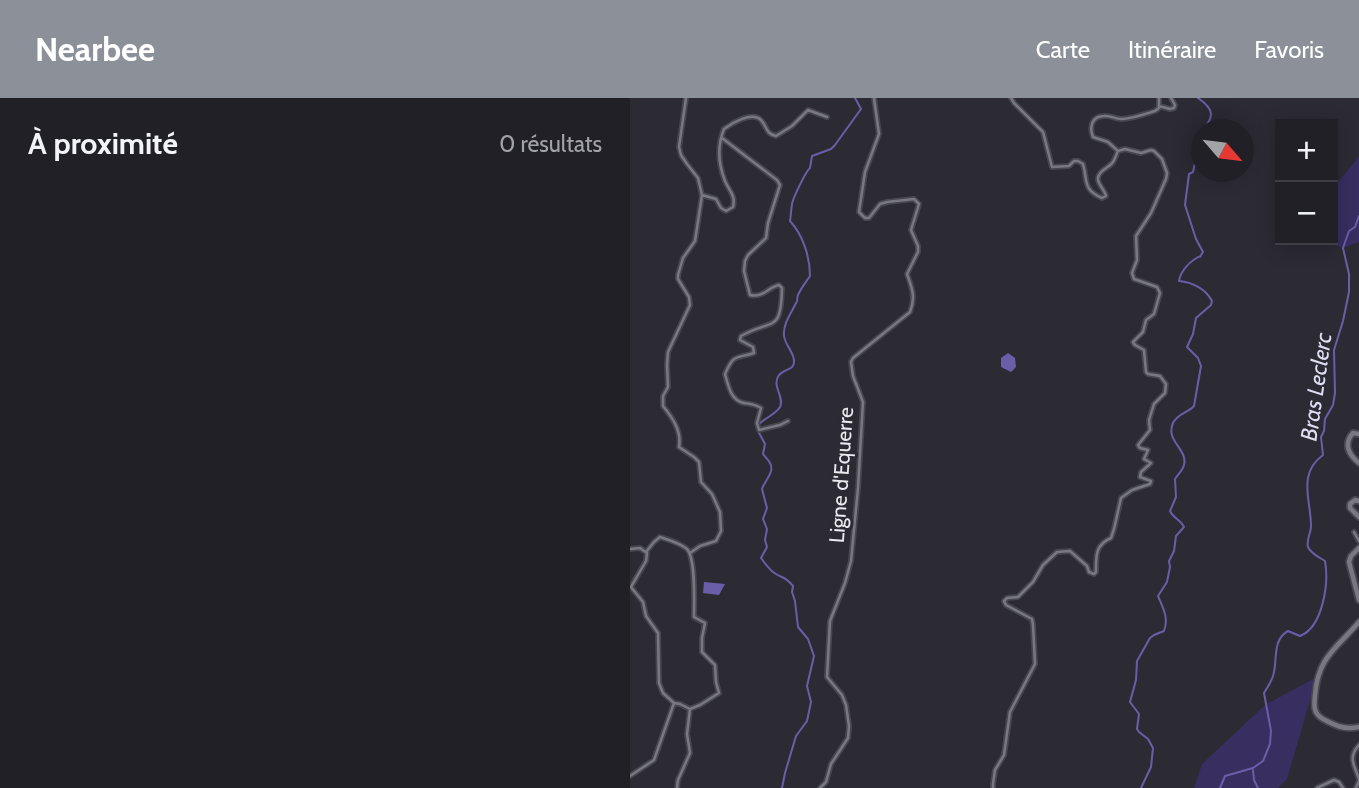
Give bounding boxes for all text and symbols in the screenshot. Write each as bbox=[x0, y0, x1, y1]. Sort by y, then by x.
text: Nearbee bbox=[35, 29, 155, 69]
text: Carte bbox=[1036, 35, 1090, 64]
text: Itinéraire bbox=[1128, 35, 1216, 64]
text: Favoris bbox=[1254, 35, 1324, 64]
north arrow bbox=[1191, 119, 1254, 182]
map controls bbox=[1275, 119, 1338, 245]
button: + bbox=[1275, 119, 1338, 182]
text: À proximité bbox=[28, 125, 178, 162]
text: 0 résultats bbox=[499, 130, 602, 158]
button: − bbox=[1275, 182, 1338, 245]
water label: Bras Leclerc bbox=[1295, 331, 1337, 443]
street label: Ligne d'Equerre bbox=[824, 406, 858, 544]

